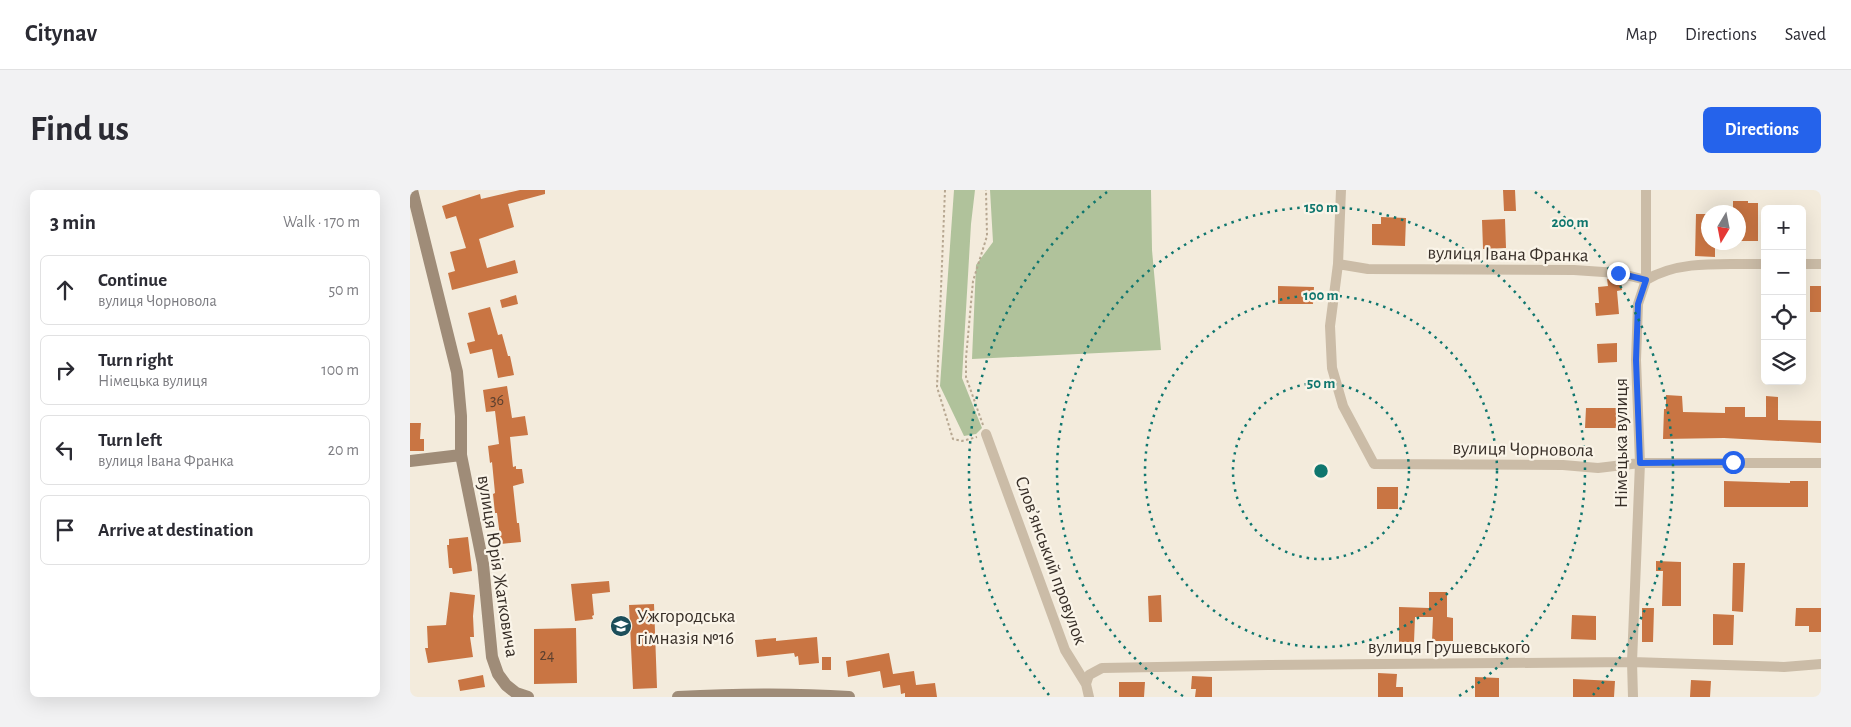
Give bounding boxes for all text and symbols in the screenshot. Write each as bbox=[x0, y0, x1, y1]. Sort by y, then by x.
text: Citynav bbox=[25, 22, 97, 46]
text: Map bbox=[1626, 26, 1657, 44]
text: Directions bbox=[1685, 26, 1757, 44]
text: Saved bbox=[1785, 26, 1826, 44]
button: Directions bbox=[1703, 107, 1821, 153]
text: Find us bbox=[30, 112, 129, 147]
text: 150 m bbox=[1304, 200, 1338, 215]
north arrow bbox=[1701, 205, 1746, 250]
map controls bbox=[1761, 205, 1806, 385]
button: + bbox=[1761, 205, 1806, 250]
text: 3 min bbox=[50, 212, 96, 233]
text: Walk · 170 m bbox=[283, 214, 360, 230]
text: 200 m bbox=[1551, 215, 1589, 230]
street label: вулиця Івана Франка bbox=[1427, 244, 1589, 265]
button: − bbox=[1761, 250, 1806, 295]
route end bbox=[1607, 262, 1630, 285]
text: Continue bbox=[98, 271, 167, 290]
icon: ahead bbox=[51, 276, 79, 304]
text: 50 m bbox=[328, 282, 359, 298]
text: 100 m bbox=[1303, 288, 1339, 303]
text: вулиця Чорновола bbox=[98, 293, 217, 309]
button: locate bbox=[1761, 295, 1806, 340]
button: layers bbox=[1761, 340, 1806, 385]
text: Turn right bbox=[98, 351, 173, 370]
icon: right bbox=[51, 356, 79, 384]
text: 100 m bbox=[321, 362, 359, 378]
text: Німецька вулиця bbox=[98, 373, 208, 389]
text: 50 m bbox=[1307, 376, 1335, 391]
street label: Німецька вулиця bbox=[1612, 378, 1631, 508]
house number: 36 bbox=[490, 392, 504, 408]
text: Turn left bbox=[98, 431, 162, 450]
icon: left bbox=[51, 436, 79, 464]
street label: вулиця Чорновола bbox=[1452, 439, 1594, 460]
text: 20 m bbox=[328, 442, 359, 458]
route start bbox=[1722, 451, 1745, 474]
text: вулиця Івана Франка bbox=[98, 453, 234, 469]
centre of rings bbox=[1312, 462, 1330, 480]
street label: вулиця Юрія Жатковича bbox=[474, 474, 521, 659]
street label: Словʼянський провулок bbox=[1011, 474, 1090, 648]
icon: arrive bbox=[51, 516, 79, 544]
text: Arrive at destination bbox=[98, 521, 254, 540]
place label: Ужгородська гімназія №16 bbox=[637, 607, 736, 648]
school or university icon: Ужгородська гімназія №16 bbox=[609, 614, 633, 638]
street label: вулиця Грушевського bbox=[1368, 638, 1530, 657]
house number: 24 bbox=[540, 647, 555, 663]

